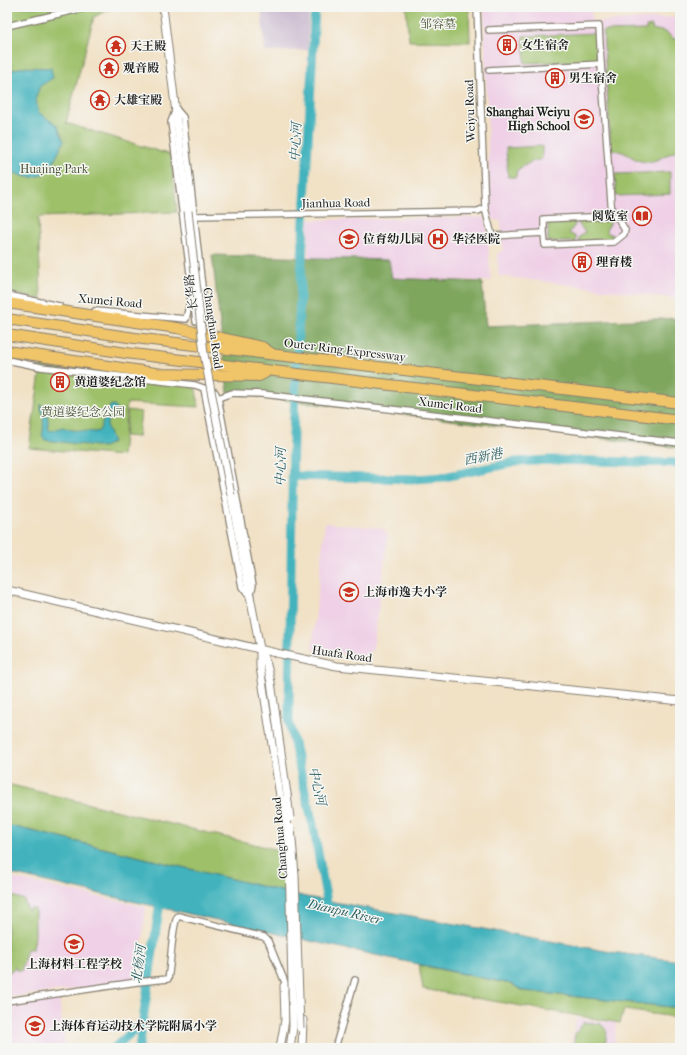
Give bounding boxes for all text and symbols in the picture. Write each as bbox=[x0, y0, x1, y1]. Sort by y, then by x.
park label: 邹容墓 bbox=[420, 17, 456, 31]
building icon: 女生宿舍 bbox=[496, 34, 518, 56]
temple icon: 天王殿 bbox=[105, 35, 127, 57]
place label: 女生宿舍 bbox=[521, 38, 569, 52]
place label: 天王殿 bbox=[130, 39, 167, 53]
temple icon: 观音殿 bbox=[98, 57, 120, 79]
place label: 观音殿 bbox=[123, 61, 160, 75]
building icon: 男生宿舍 bbox=[544, 67, 566, 89]
place label: 男生宿舍 bbox=[569, 71, 617, 85]
street label: Weiyu Road bbox=[462, 79, 478, 144]
temple icon: 大雄宝殿 bbox=[89, 89, 111, 111]
place label: 大雄宝殿 bbox=[114, 93, 163, 107]
place label: Shanghai Weiyu High School bbox=[486, 105, 571, 134]
school or university icon: Shanghai Weiyu High School bbox=[573, 108, 595, 130]
water label: 中心河 bbox=[287, 120, 304, 162]
park label: Huajing Park bbox=[20, 162, 89, 176]
street label: Jianhua Road bbox=[301, 195, 371, 211]
library icon: 阅览室 bbox=[631, 205, 653, 227]
place label: 阅览室 bbox=[592, 209, 628, 223]
school or university icon: 位育幼儿园 bbox=[338, 228, 360, 250]
hospital icon: 华泾医院 bbox=[427, 228, 449, 250]
place label: 位育幼儿园 bbox=[363, 232, 423, 246]
place label: 华泾医院 bbox=[452, 232, 500, 246]
building icon: 理育楼 bbox=[571, 251, 593, 273]
place label: 理育楼 bbox=[596, 255, 632, 269]
street label: 长华路 bbox=[182, 273, 200, 311]
street label: Changhua Road bbox=[200, 286, 226, 370]
street label: Xumei Road bbox=[77, 291, 143, 311]
street label: Outer Ring Expressway bbox=[283, 336, 407, 364]
building icon: 黄道婆纪念馆 bbox=[49, 371, 71, 393]
place label: 黄道婆纪念馆 bbox=[74, 375, 146, 389]
street label: Xumei Road bbox=[417, 394, 483, 416]
park label: 黄道婆纪念公园 bbox=[41, 405, 125, 419]
water label: 中心河 bbox=[273, 445, 288, 487]
water label: 西新港 bbox=[463, 445, 506, 468]
school or university icon: 上海市逸夫小学 bbox=[338, 581, 360, 603]
place label: 上海市逸夫小学 bbox=[363, 585, 447, 599]
street label: Huafa Road bbox=[311, 643, 373, 665]
water label: 中心河 bbox=[306, 765, 330, 809]
street label: Changhua Road bbox=[269, 796, 291, 879]
water label: Dianpu River bbox=[306, 895, 384, 928]
school or university icon: 上海材料工程学校 bbox=[63, 933, 85, 955]
water label: 北杨河 bbox=[128, 942, 149, 984]
place label: 上海材料工程学校 bbox=[26, 957, 122, 971]
school or university icon: 上海体育运动技术学院附属小学 bbox=[24, 1015, 46, 1037]
place label: 上海体育运动技术学院附属小学 bbox=[49, 1019, 217, 1033]

